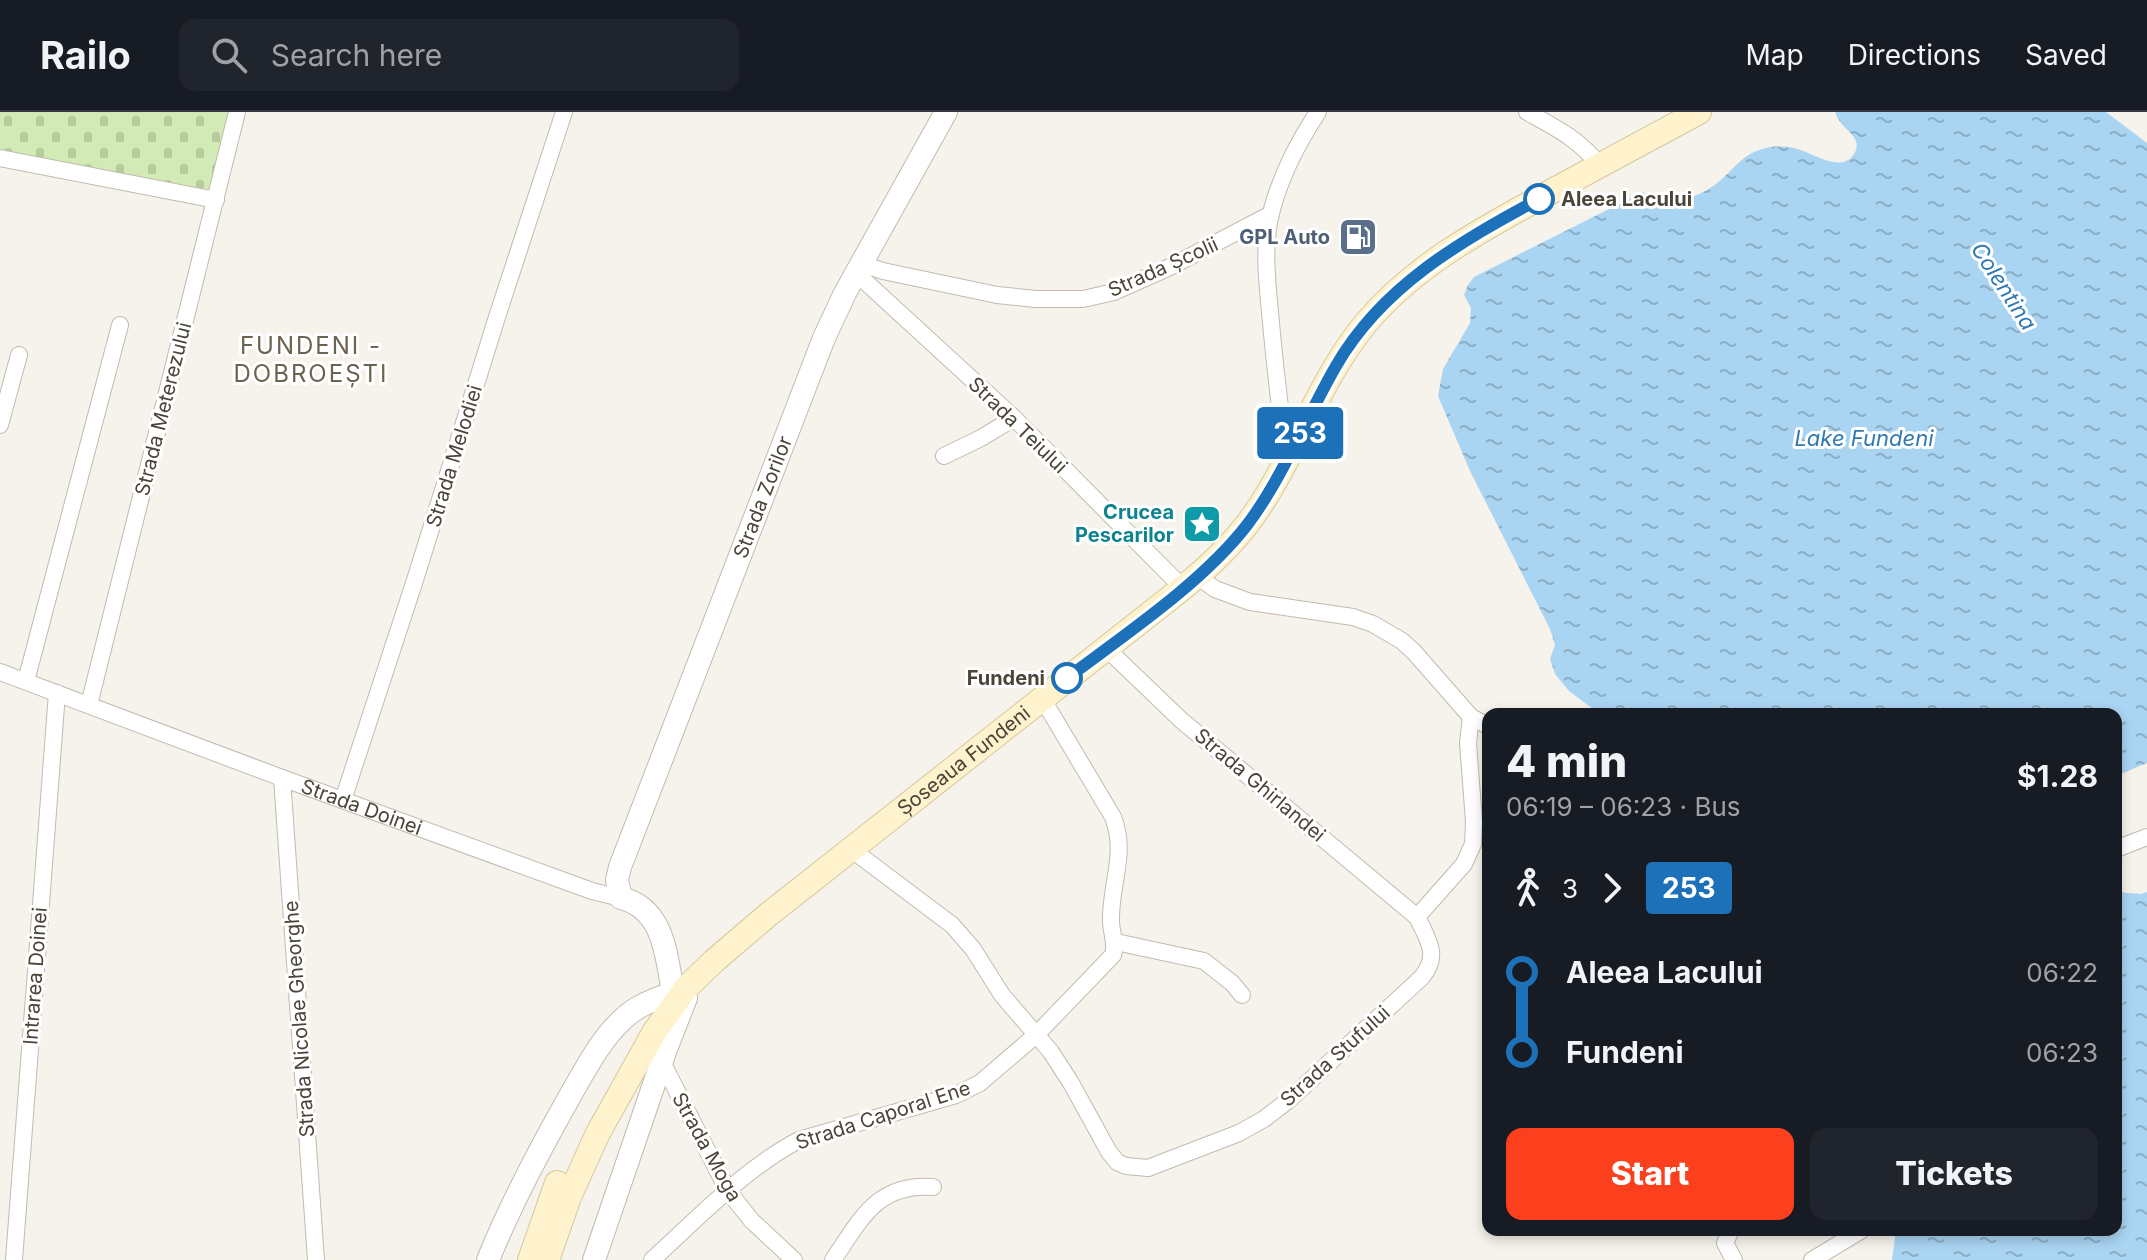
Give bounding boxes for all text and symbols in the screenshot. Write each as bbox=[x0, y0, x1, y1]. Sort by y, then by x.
search box bbox=[179, 19, 739, 91]
text: Railo bbox=[40, 32, 131, 78]
icon: search bbox=[207, 33, 251, 77]
text: Search here bbox=[271, 37, 442, 73]
text: Map bbox=[1745, 38, 1804, 72]
text: Directions bbox=[1848, 38, 1981, 72]
text: Saved bbox=[2025, 38, 2107, 72]
marker: Aleea Lacului bbox=[1524, 184, 1554, 214]
place label: Aleea Lacului bbox=[1561, 187, 1692, 211]
fuel station icon: GPL Auto bbox=[1337, 216, 1379, 258]
place label: GPL Auto bbox=[1239, 225, 1330, 249]
street label: Strada Școlii bbox=[1104, 232, 1222, 302]
water label: Colentina bbox=[1966, 237, 2042, 335]
street label: Strada Meterezului bbox=[130, 320, 196, 498]
district label: FUNDENI - DOBROEȘTI bbox=[234, 331, 388, 388]
street label: Strada Teiului bbox=[963, 372, 1073, 478]
street label: Strada Melodiei bbox=[421, 382, 487, 530]
line badge: 253 bbox=[1254, 407, 1346, 459]
text: 253 bbox=[1273, 416, 1327, 450]
water label: Lake Fundeni bbox=[1794, 425, 1934, 451]
street label: Strada Zorilor bbox=[728, 432, 797, 562]
place label: Crucea Pescarilor bbox=[1075, 500, 1174, 547]
place icon: Crucea Pescarilor bbox=[1181, 503, 1223, 545]
marker: Fundeni bbox=[1052, 663, 1082, 693]
place label: Fundeni bbox=[967, 666, 1045, 690]
street label: Șoseaua Fundeni bbox=[892, 701, 1035, 820]
street label: Strada Ghirlandei bbox=[1190, 723, 1330, 847]
text: 4 min bbox=[1506, 734, 1627, 788]
text: $1.28 bbox=[2017, 758, 2098, 794]
street label: Strada Doinei bbox=[298, 774, 425, 840]
text: 06:19 – 06:23 · Bus bbox=[1506, 791, 1741, 822]
icon: walk bbox=[1506, 866, 1550, 910]
icon: forward bbox=[1590, 866, 1634, 910]
text: 253 bbox=[1662, 871, 1716, 905]
text: 3 bbox=[1562, 873, 1578, 904]
street label: Strada Nicolae Gheorghe bbox=[279, 900, 319, 1138]
street label: Intrarea Doinei bbox=[18, 906, 52, 1046]
text: Aleea Lacului bbox=[1566, 954, 1763, 990]
text: 06:22 bbox=[2026, 957, 2098, 988]
street label: Strada Stufului bbox=[1275, 1001, 1395, 1111]
text: Fundeni bbox=[1566, 1034, 1684, 1070]
text: 06:23 bbox=[2026, 1037, 2098, 1068]
street label: Strada Caporal Ene bbox=[793, 1075, 973, 1155]
street label: Strada Moga bbox=[667, 1088, 747, 1206]
button: Start bbox=[1506, 1128, 1794, 1220]
button: Tickets bbox=[1810, 1128, 2098, 1220]

